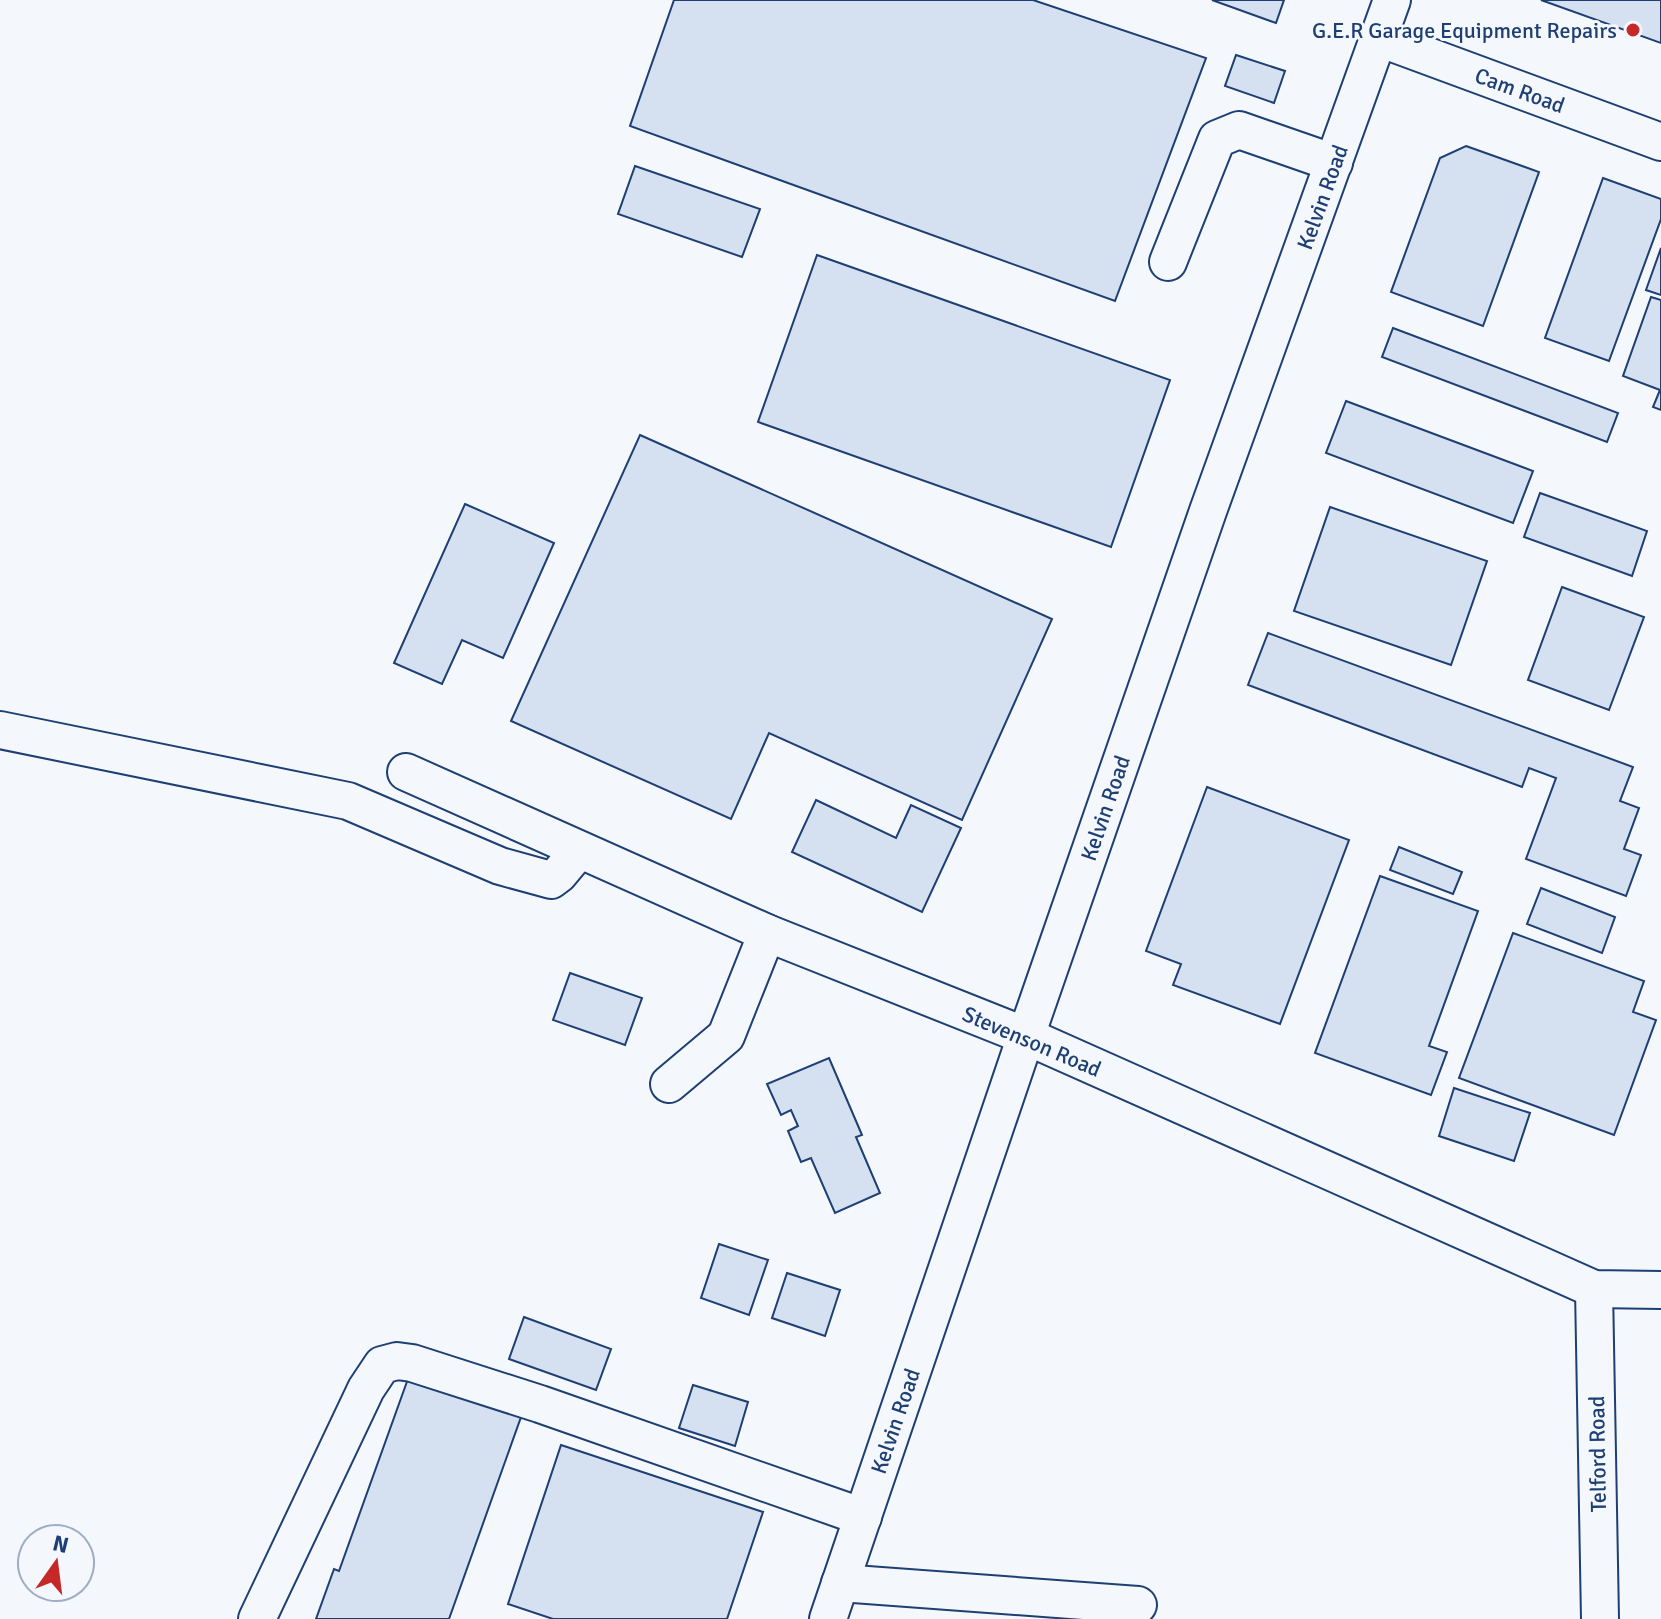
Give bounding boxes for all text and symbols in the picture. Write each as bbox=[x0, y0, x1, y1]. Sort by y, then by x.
place label: G.E.R Garage Equipment Repairs bbox=[1312, 17, 1617, 44]
marker: G.E.R Garage Equipment Repairs bbox=[1624, 21, 1642, 39]
street label: Cam Road bbox=[1471, 62, 1568, 119]
street label: Kelvin Road bbox=[1291, 141, 1354, 253]
street label: Kelvin Road bbox=[1075, 752, 1136, 864]
street label: Stevenson Road bbox=[958, 1000, 1105, 1083]
street label: Kelvin Road bbox=[865, 1365, 926, 1477]
street label: Telford Road bbox=[1583, 1396, 1612, 1512]
north arrow bbox=[16, 1523, 96, 1603]
text: N bbox=[50, 1529, 71, 1559]

